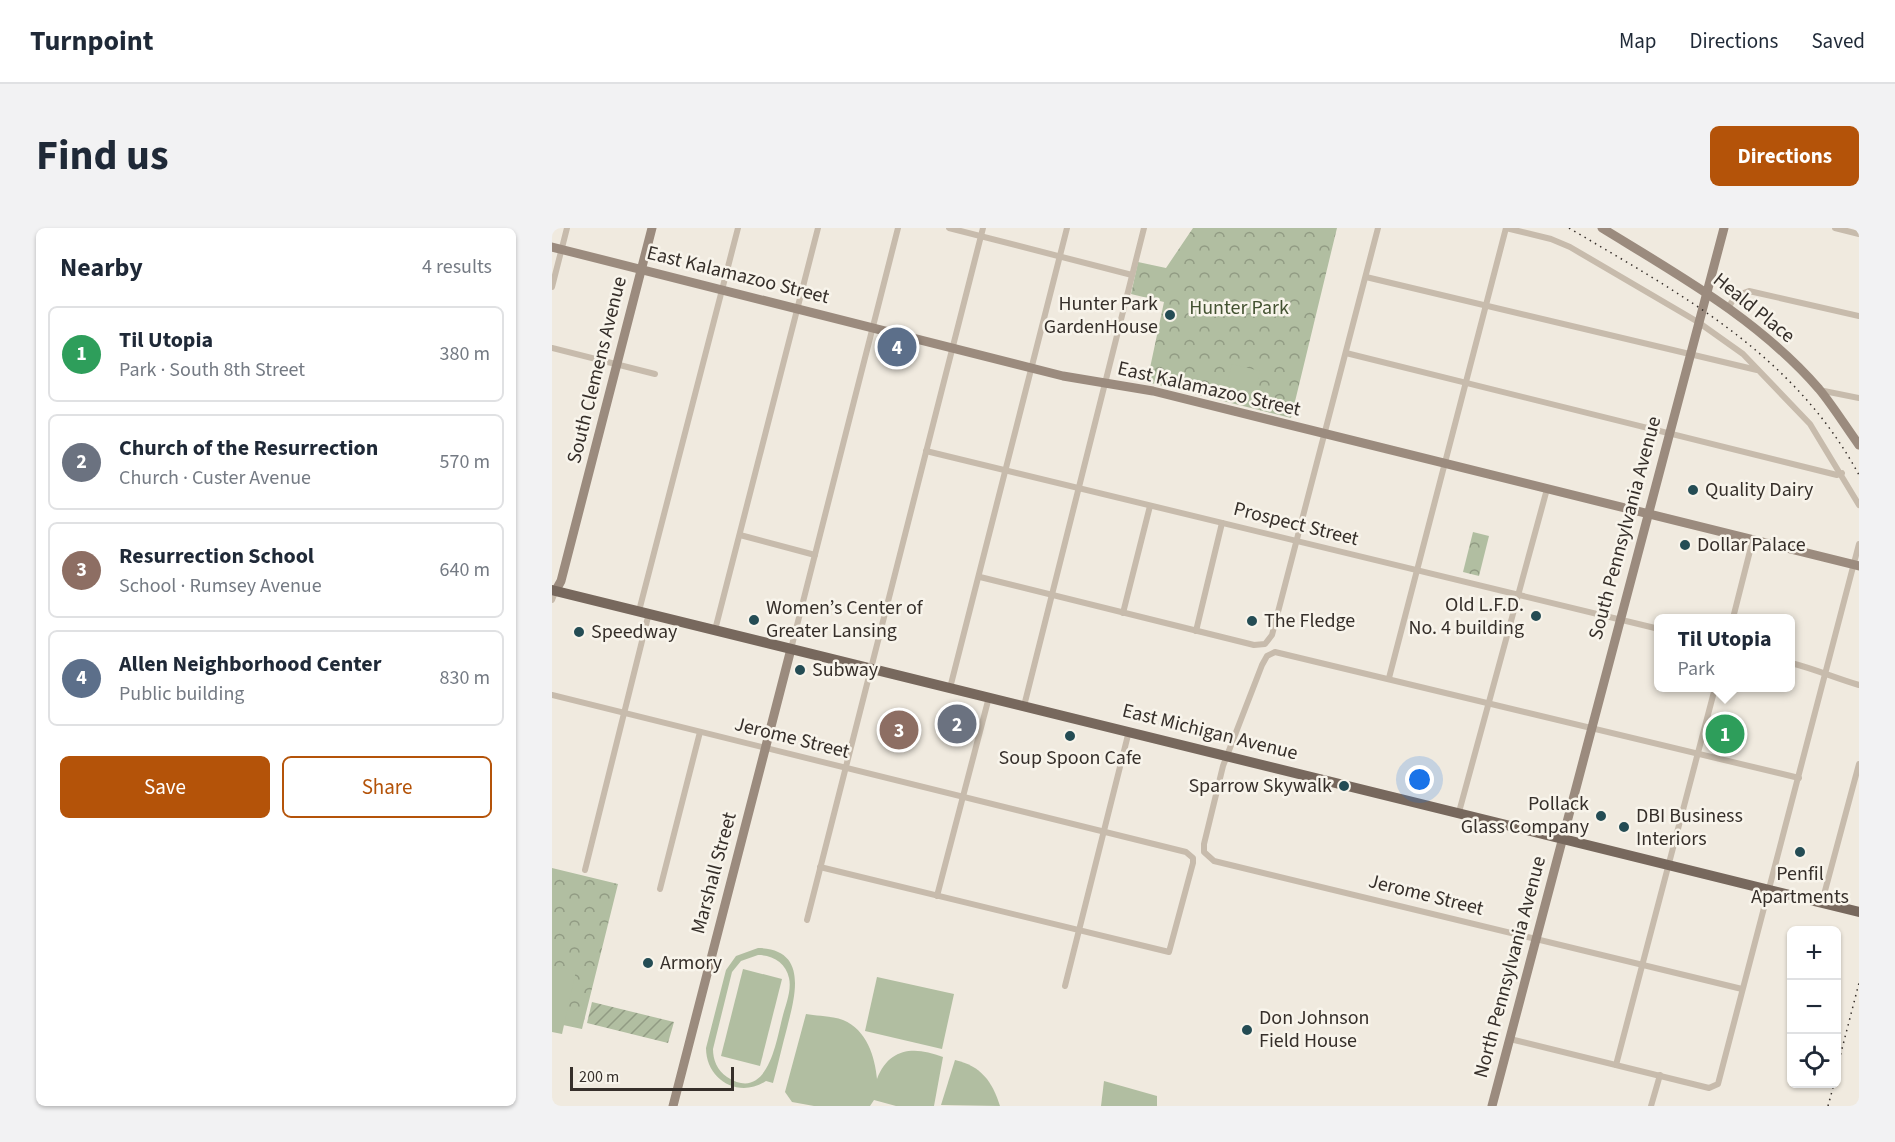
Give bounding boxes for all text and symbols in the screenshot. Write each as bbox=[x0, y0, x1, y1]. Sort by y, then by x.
text: Turnpoint bbox=[30, 21, 154, 61]
text: Map bbox=[1619, 26, 1657, 56]
text: Directions bbox=[1690, 26, 1778, 56]
text: Saved bbox=[1811, 26, 1865, 56]
text: Find us bbox=[36, 126, 169, 186]
button: Directions bbox=[1710, 126, 1859, 186]
street label: East Kalamazoo Street bbox=[644, 239, 832, 311]
text: Nearby bbox=[60, 249, 143, 286]
text: 4 results bbox=[422, 253, 492, 281]
street label: Heald Place bbox=[1707, 266, 1801, 350]
street label: South Clemens Avenue bbox=[560, 273, 634, 467]
place label: Hunter Park GardenHouse bbox=[1044, 290, 1158, 341]
park label: Hunter Park bbox=[1189, 294, 1289, 322]
marker: Hunter Park GardenHouse bbox=[1163, 308, 1177, 322]
text: Til Utopia bbox=[119, 324, 213, 356]
pin: 4 bbox=[878, 324, 916, 370]
text: 1 bbox=[76, 340, 87, 368]
text: 380 m bbox=[440, 340, 490, 368]
street label: East Kalamazoo Street bbox=[1115, 354, 1303, 424]
text: Park · South 8th Street bbox=[119, 356, 305, 384]
street label: South Pennsylvania Avenue bbox=[1582, 413, 1668, 643]
text: Church of the Resurrection bbox=[119, 432, 378, 464]
text: 2 bbox=[76, 448, 87, 476]
text: 570 m bbox=[440, 448, 490, 476]
text: Church · Custer Avenue bbox=[119, 464, 311, 492]
place label: Quality Dairy bbox=[1705, 476, 1814, 504]
marker: Quality Dairy bbox=[1686, 483, 1700, 497]
street label: Prospect Street bbox=[1230, 495, 1362, 553]
place label: Dollar Palace bbox=[1697, 531, 1806, 559]
marker: Dollar Palace bbox=[1678, 538, 1692, 552]
text: Resurrection School bbox=[119, 540, 314, 572]
text: 3 bbox=[76, 556, 87, 584]
text: 640 m bbox=[440, 556, 490, 584]
text: School · Rumsey Avenue bbox=[119, 572, 322, 600]
place label: Old L.F.D. No. 4 building bbox=[1409, 591, 1524, 642]
place label: Women’s Center of Greater Lansing bbox=[766, 594, 924, 645]
place label: The Fledge bbox=[1264, 607, 1355, 635]
marker: Old L.F.D. No. 4 building bbox=[1529, 609, 1543, 623]
marker: Women’s Center of Greater Lansing bbox=[747, 613, 761, 627]
marker: The Fledge bbox=[1245, 614, 1259, 628]
popup bbox=[1654, 614, 1795, 692]
place label: Speedway bbox=[591, 618, 678, 646]
text: Til Utopia bbox=[1677, 623, 1772, 655]
marker: Speedway bbox=[572, 625, 586, 639]
text: Allen Neighborhood Center bbox=[119, 648, 382, 680]
text: Park bbox=[1677, 655, 1715, 683]
place label: Subway bbox=[812, 656, 879, 684]
marker: Subway bbox=[793, 663, 807, 677]
text: 4 bbox=[76, 664, 87, 692]
text: 830 m bbox=[440, 664, 490, 692]
text: Public building bbox=[119, 680, 244, 708]
street label: East Michigan Avenue bbox=[1119, 697, 1301, 767]
pin: 2 bbox=[938, 702, 976, 746]
pin: 3 bbox=[880, 708, 918, 752]
street label: Jerome Street bbox=[732, 710, 853, 766]
pin: 1 bbox=[1706, 712, 1744, 756]
marker: Soup Spoon Cafe bbox=[1063, 729, 1077, 743]
place label: Soup Spoon Cafe bbox=[999, 744, 1142, 772]
button: Save bbox=[60, 756, 270, 818]
button: Share bbox=[282, 756, 492, 818]
your location bbox=[1405, 765, 1434, 794]
place label: Sparrow Skywalk bbox=[1188, 772, 1332, 800]
marker: Sparrow Skywalk bbox=[1337, 779, 1351, 793]
place label: Pollack Glass Company bbox=[1461, 790, 1590, 841]
place label: DBI Business Interiors bbox=[1636, 802, 1743, 853]
street label: Marshall Street bbox=[684, 809, 744, 937]
marker: Pollack Glass Company bbox=[1594, 809, 1608, 823]
marker: DBI Business Interiors bbox=[1617, 820, 1631, 834]
marker: Penfil Apartments bbox=[1793, 845, 1807, 859]
street label: North Pennsylvania Avenue bbox=[1467, 853, 1553, 1081]
place label: Penfil Apartments bbox=[1751, 860, 1849, 911]
street label: Jerome Street bbox=[1366, 867, 1487, 923]
map controls bbox=[1787, 926, 1841, 1088]
button: + bbox=[1787, 926, 1841, 980]
place label: Armory bbox=[660, 949, 723, 977]
marker: Armory bbox=[641, 956, 655, 970]
button: − bbox=[1787, 980, 1841, 1034]
place label: Don Johnson Field House bbox=[1259, 1004, 1369, 1055]
marker: Don Johnson Field House bbox=[1240, 1023, 1254, 1037]
button: locate bbox=[1787, 1034, 1841, 1088]
scale bar bbox=[570, 1064, 734, 1092]
text: 200 m bbox=[579, 1066, 619, 1088]

